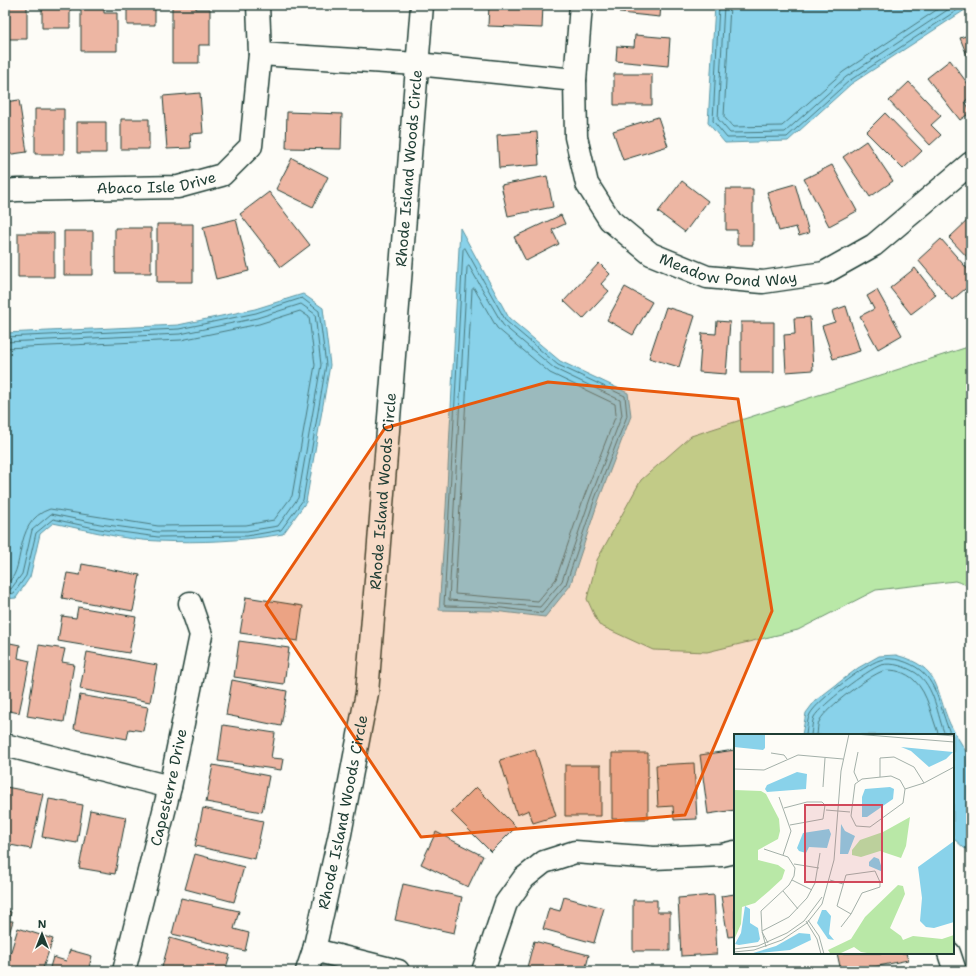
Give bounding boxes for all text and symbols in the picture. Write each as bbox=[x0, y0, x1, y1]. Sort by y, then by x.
street label: Rhode Island Woods Circle bbox=[391, 69, 427, 268]
street label: Abaco Isle Drive bbox=[97, 167, 218, 199]
street label: Meadow Pond Way bbox=[656, 249, 798, 292]
street label: Rhode Island Woods Circle bbox=[365, 392, 401, 591]
street label: Rhode Island Woods Circle bbox=[313, 713, 373, 911]
street label: Capesterre Drive bbox=[146, 727, 192, 848]
inset map bbox=[734, 734, 954, 954]
north arrow bbox=[22, 914, 62, 954]
text: N bbox=[38, 917, 47, 932]

